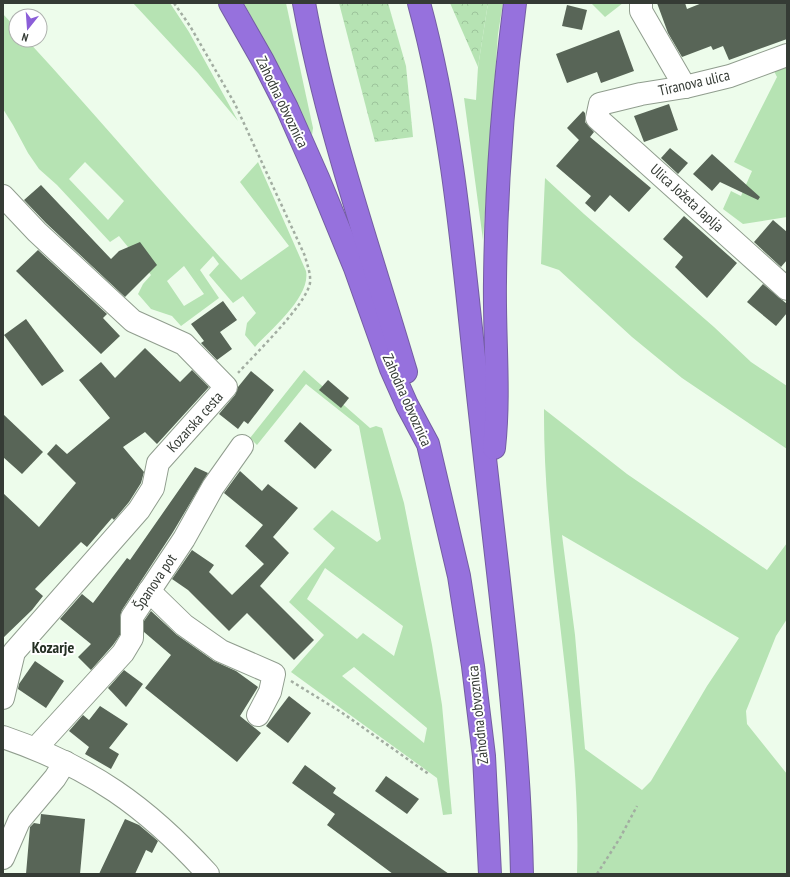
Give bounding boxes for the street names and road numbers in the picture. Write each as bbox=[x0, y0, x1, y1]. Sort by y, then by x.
street label: Zahodna obvoznica bbox=[252, 53, 313, 151]
street label: Tiranova ulica bbox=[656, 65, 731, 100]
street label: Ulica Jožeta Japlja bbox=[647, 160, 728, 236]
street label: Zahodna obvoznica bbox=[379, 351, 436, 449]
street label: Kozarska cesta bbox=[162, 387, 227, 456]
street label: Španova pot bbox=[129, 550, 180, 614]
street label: Zahodna obvoznica bbox=[463, 665, 492, 765]

